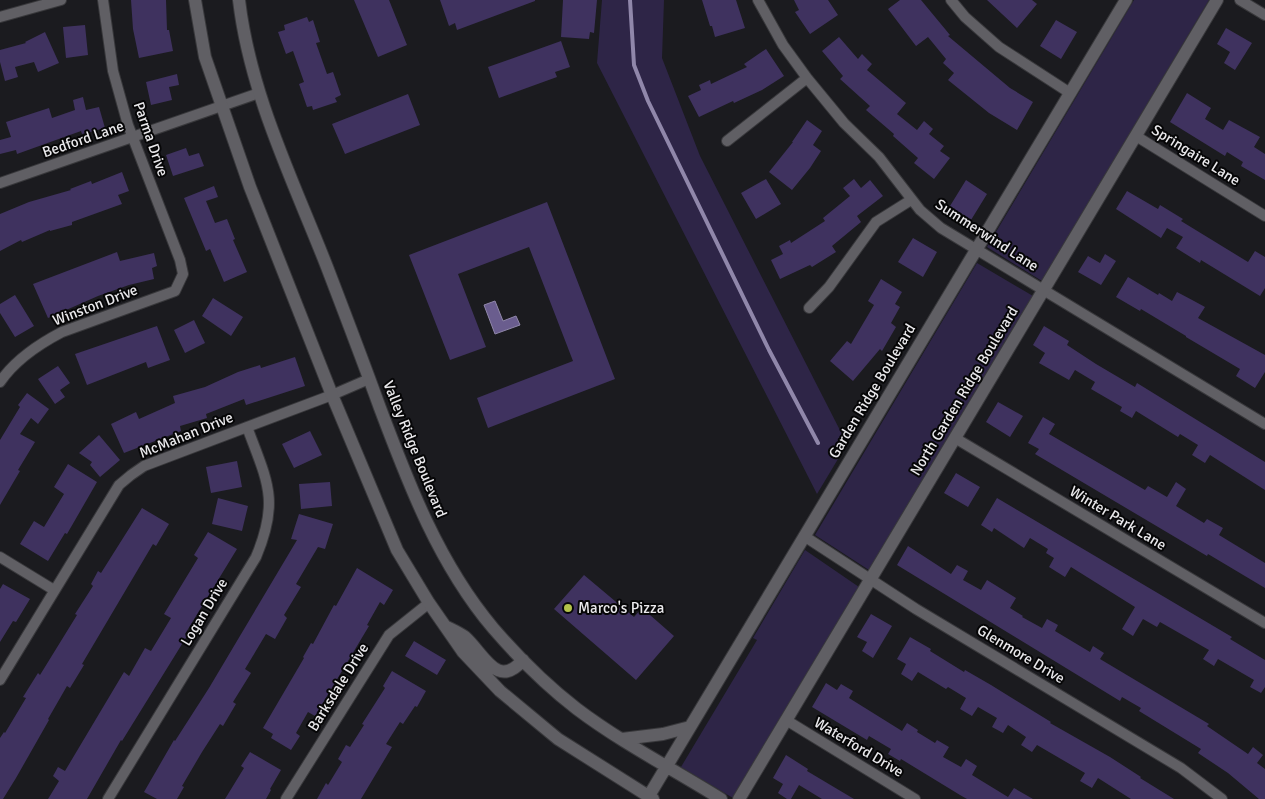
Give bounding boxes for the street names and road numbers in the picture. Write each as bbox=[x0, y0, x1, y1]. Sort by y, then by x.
street label: Parma Drive bbox=[130, 99, 172, 179]
street label: Bedford Lane bbox=[40, 117, 126, 161]
street label: Springaire Lane bbox=[1148, 121, 1244, 189]
street label: Summerwind Lane bbox=[932, 195, 1042, 275]
street label: Winston Drive bbox=[50, 281, 140, 329]
street label: North Garden Ridge Boulevard bbox=[906, 303, 1022, 479]
street label: Garden Ridge Boulevard bbox=[825, 320, 919, 462]
street label: Valley Ridge Boulevard bbox=[379, 378, 451, 520]
street label: McMahan Drive bbox=[136, 408, 236, 462]
street label: Winter Park Lane bbox=[1066, 482, 1170, 554]
street label: Logan Drive bbox=[177, 575, 231, 649]
street label: Glenmore Drive bbox=[974, 621, 1068, 687]
street label: Barksdale Drive bbox=[304, 640, 372, 734]
street label: Waterford Drive bbox=[811, 713, 907, 781]

